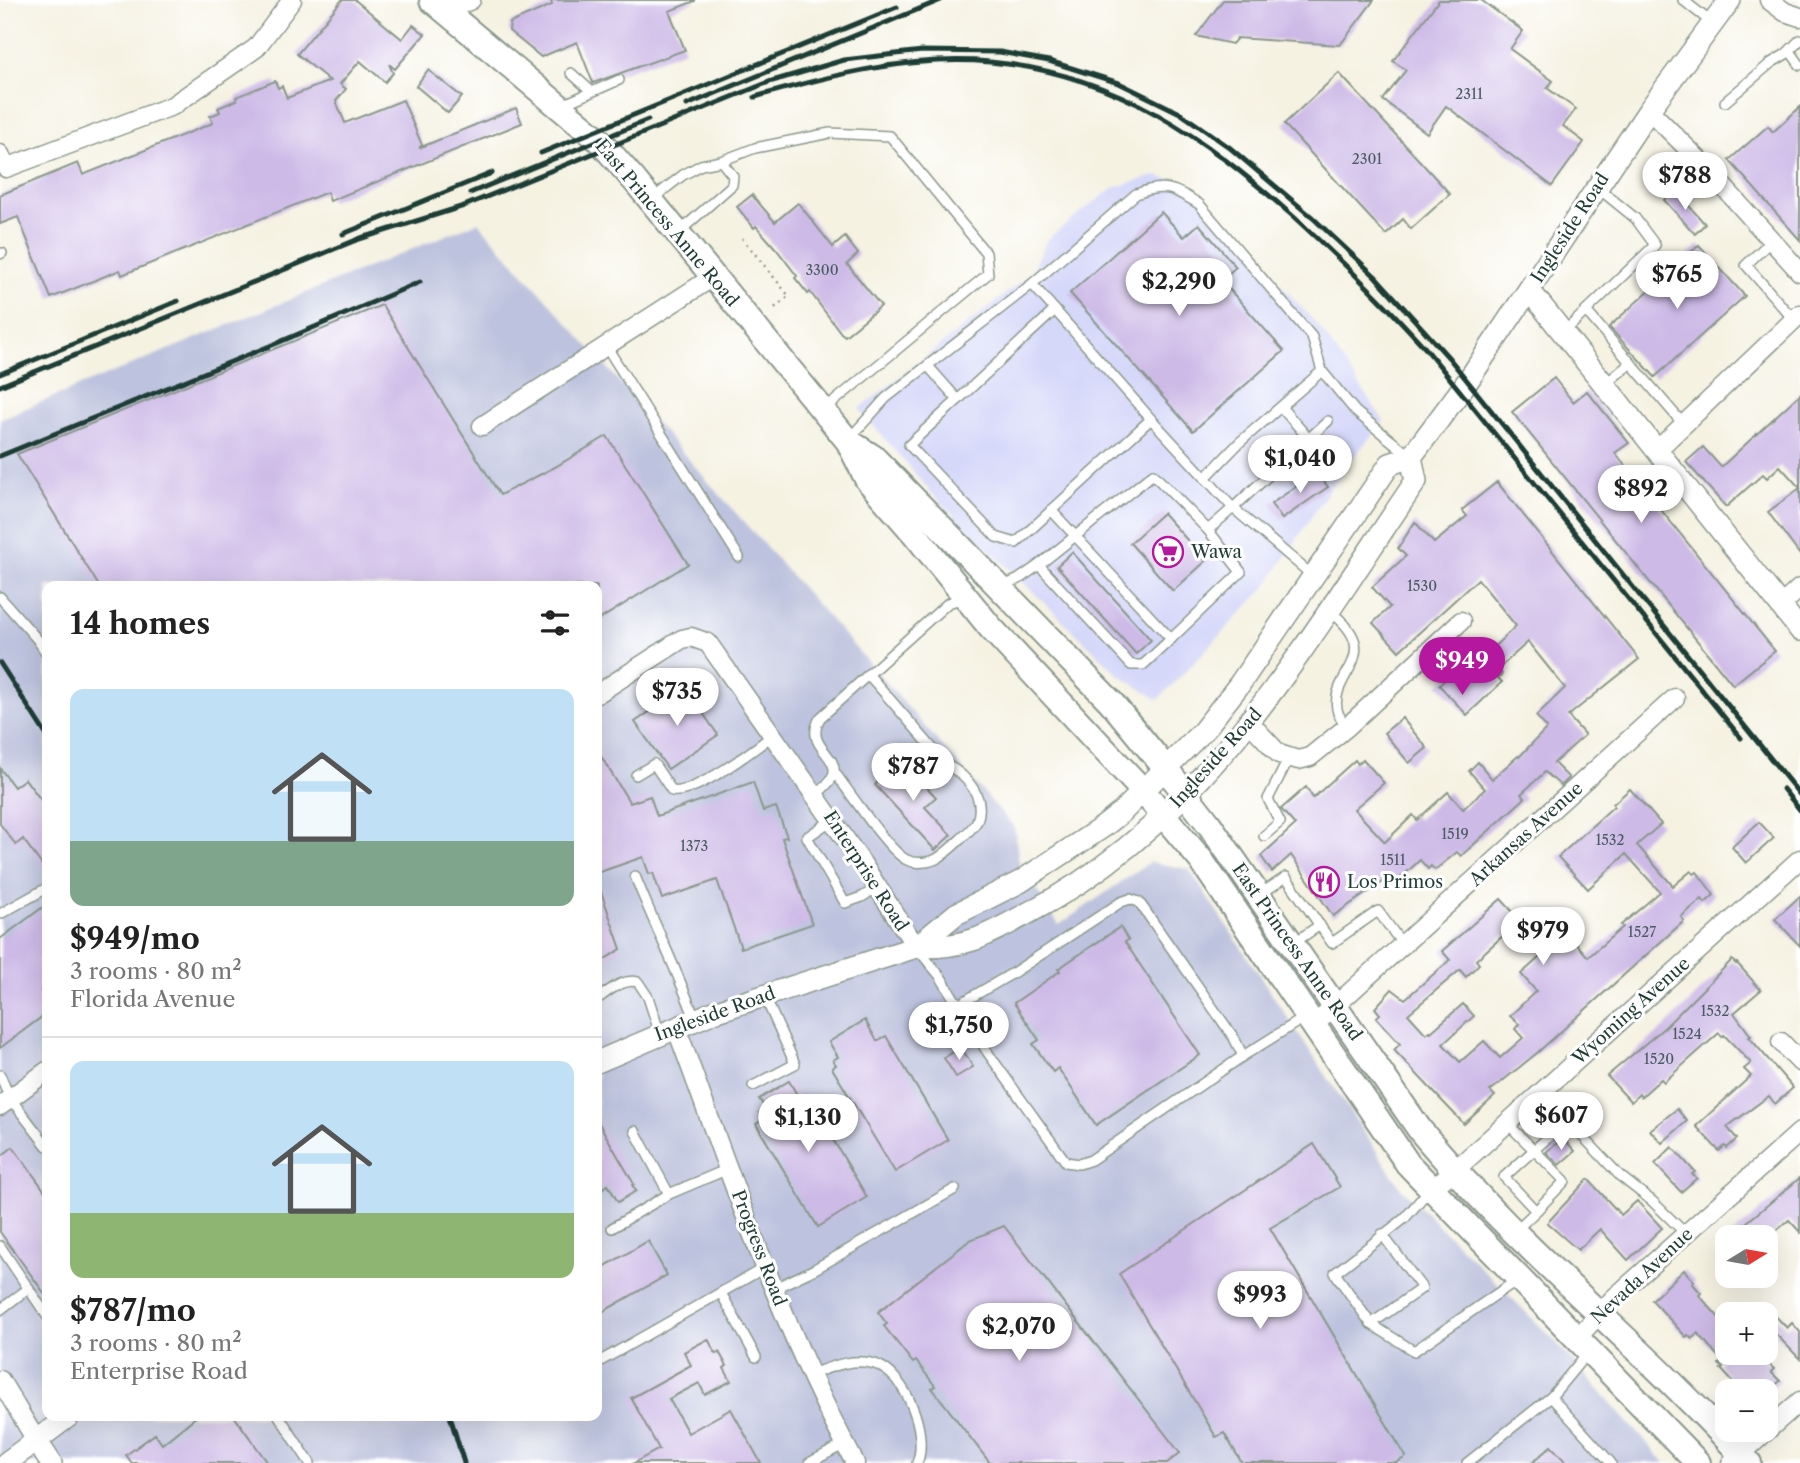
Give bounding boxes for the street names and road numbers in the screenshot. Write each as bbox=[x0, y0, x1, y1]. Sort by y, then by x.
street label: East Princess Anne Road bbox=[591, 135, 743, 311]
street label: Ingleside Road bbox=[1526, 169, 1614, 287]
street label: Ingleside Road bbox=[1165, 704, 1267, 812]
street label: Arkansas Avenue bbox=[1464, 777, 1587, 891]
street label: Enterprise Road bbox=[819, 807, 913, 935]
street label: East Princess Anne Road bbox=[1227, 859, 1367, 1045]
street label: Wyoming Avenue bbox=[1567, 953, 1694, 1070]
street label: Ingleside Road bbox=[652, 982, 778, 1046]
street label: Progress Road bbox=[727, 1187, 791, 1309]
street label: Nevada Avenue bbox=[1587, 1223, 1697, 1329]

